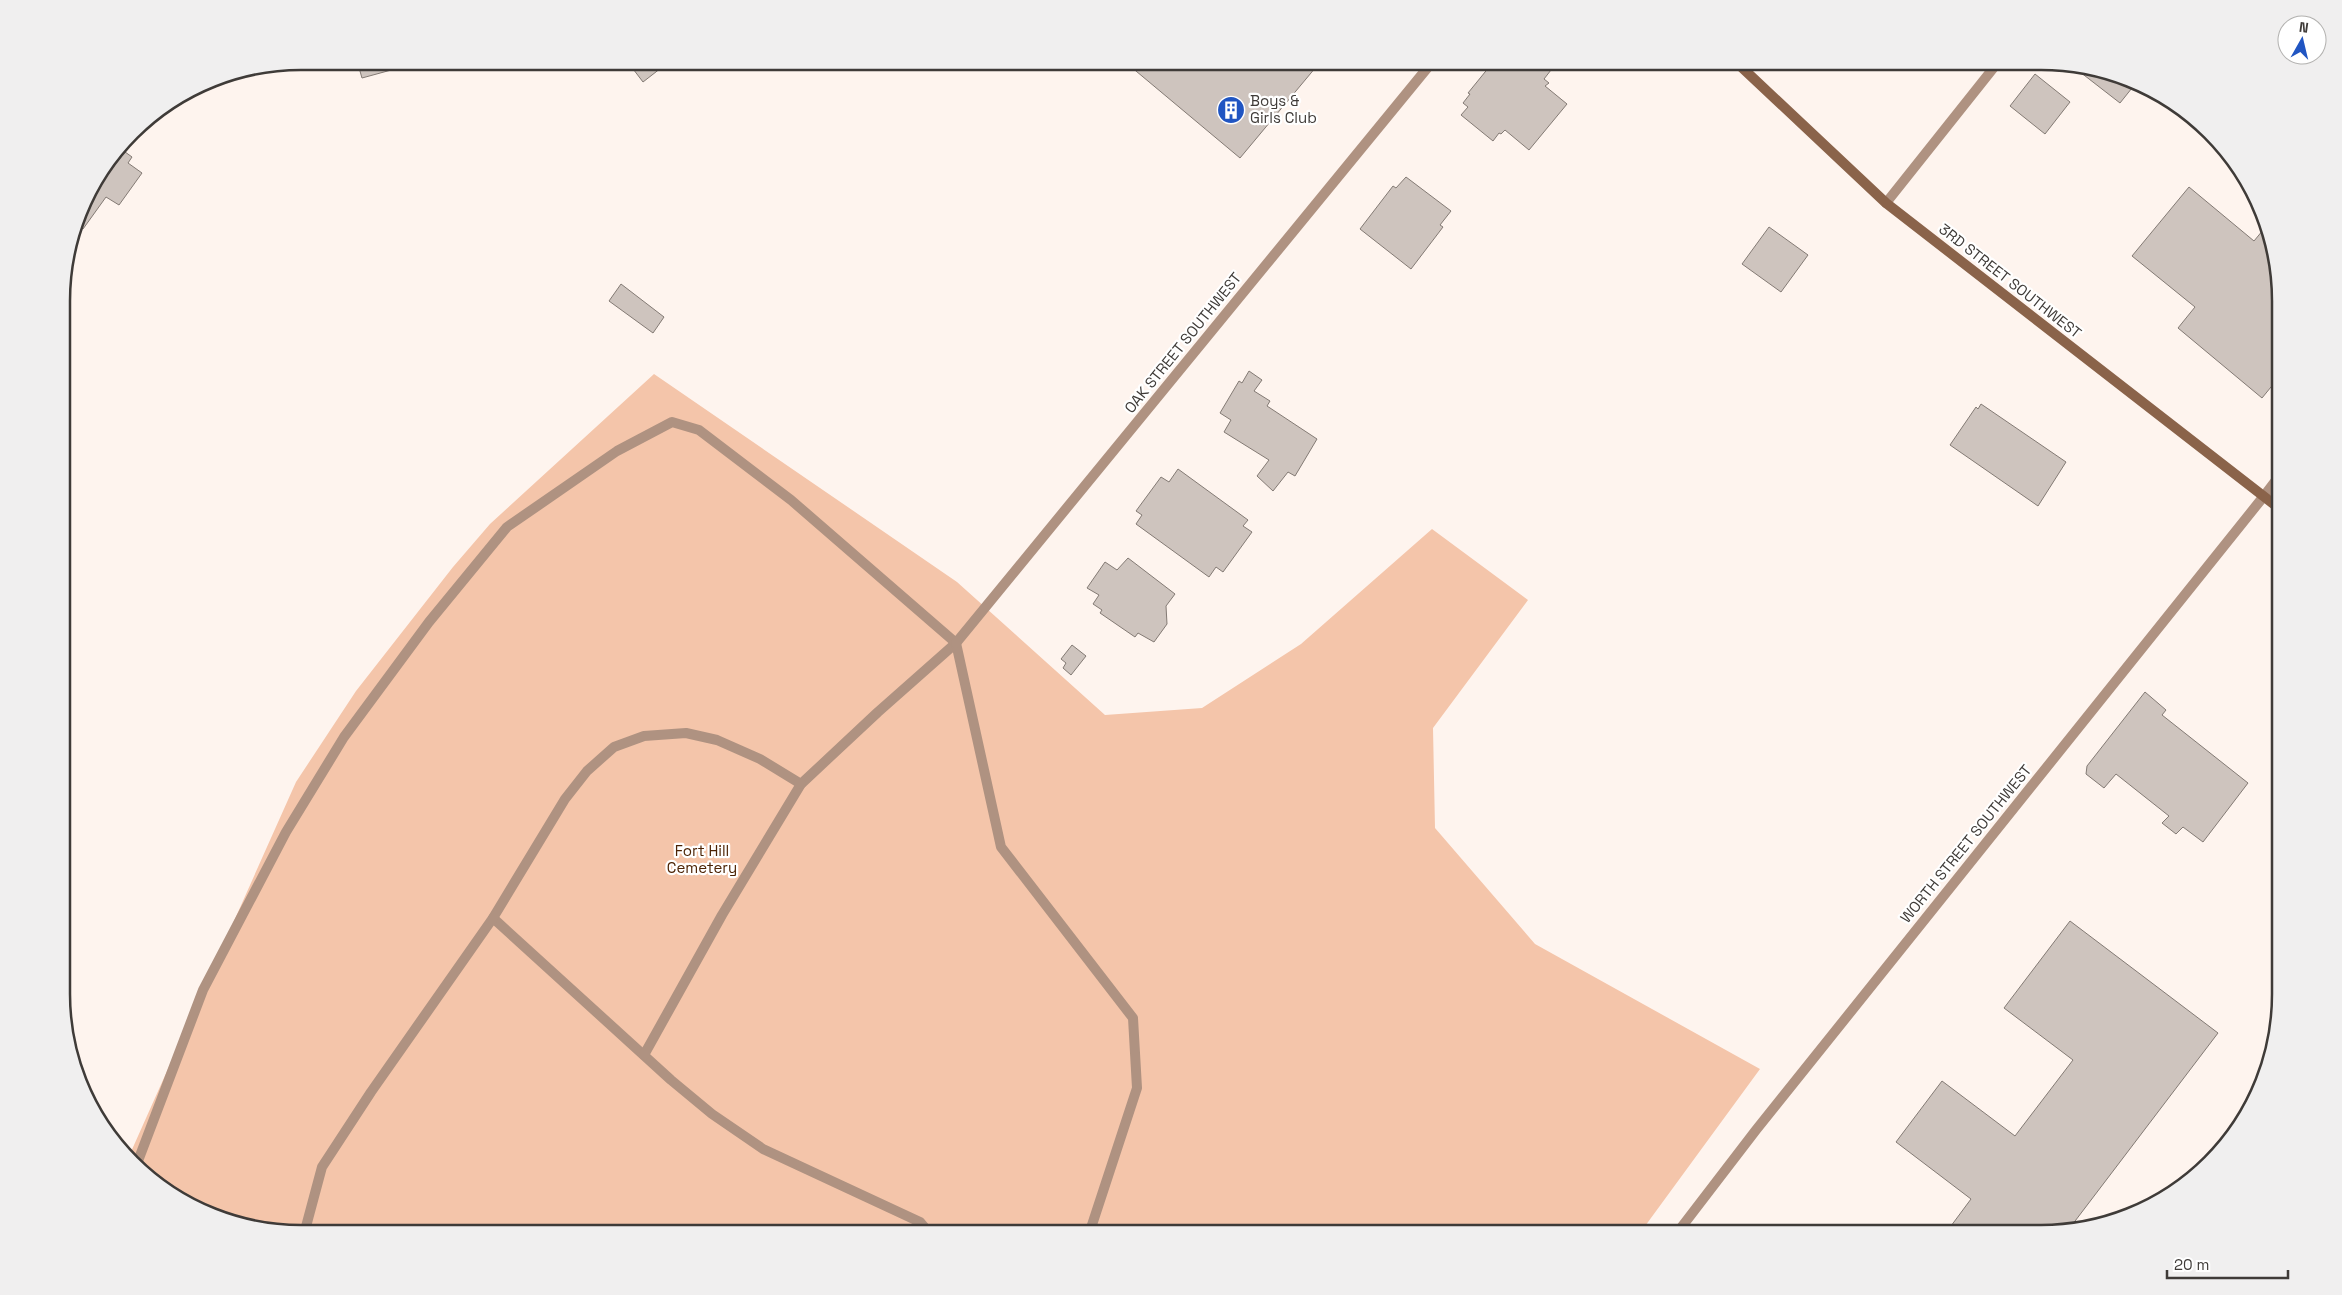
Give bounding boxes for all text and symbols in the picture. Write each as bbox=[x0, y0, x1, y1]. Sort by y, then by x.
north arrow bbox=[2277, 15, 2327, 65]
text: N bbox=[2298, 18, 2310, 37]
place label: Boys & Girls Club bbox=[1250, 91, 1317, 127]
building icon: Boys & Girls Club bbox=[1216, 95, 1246, 125]
street label: 3RD STREET SOUTHWEST bbox=[1935, 219, 2085, 342]
street label: OAK STREET SOUTHWEST bbox=[1120, 268, 1245, 417]
street label: WORTH STREET SOUTHWEST bbox=[1896, 761, 2035, 927]
park label: Fort Hill Cemetery bbox=[667, 841, 737, 877]
scale bar bbox=[2167, 1248, 2288, 1280]
text: 20 m bbox=[2174, 1255, 2209, 1274]

